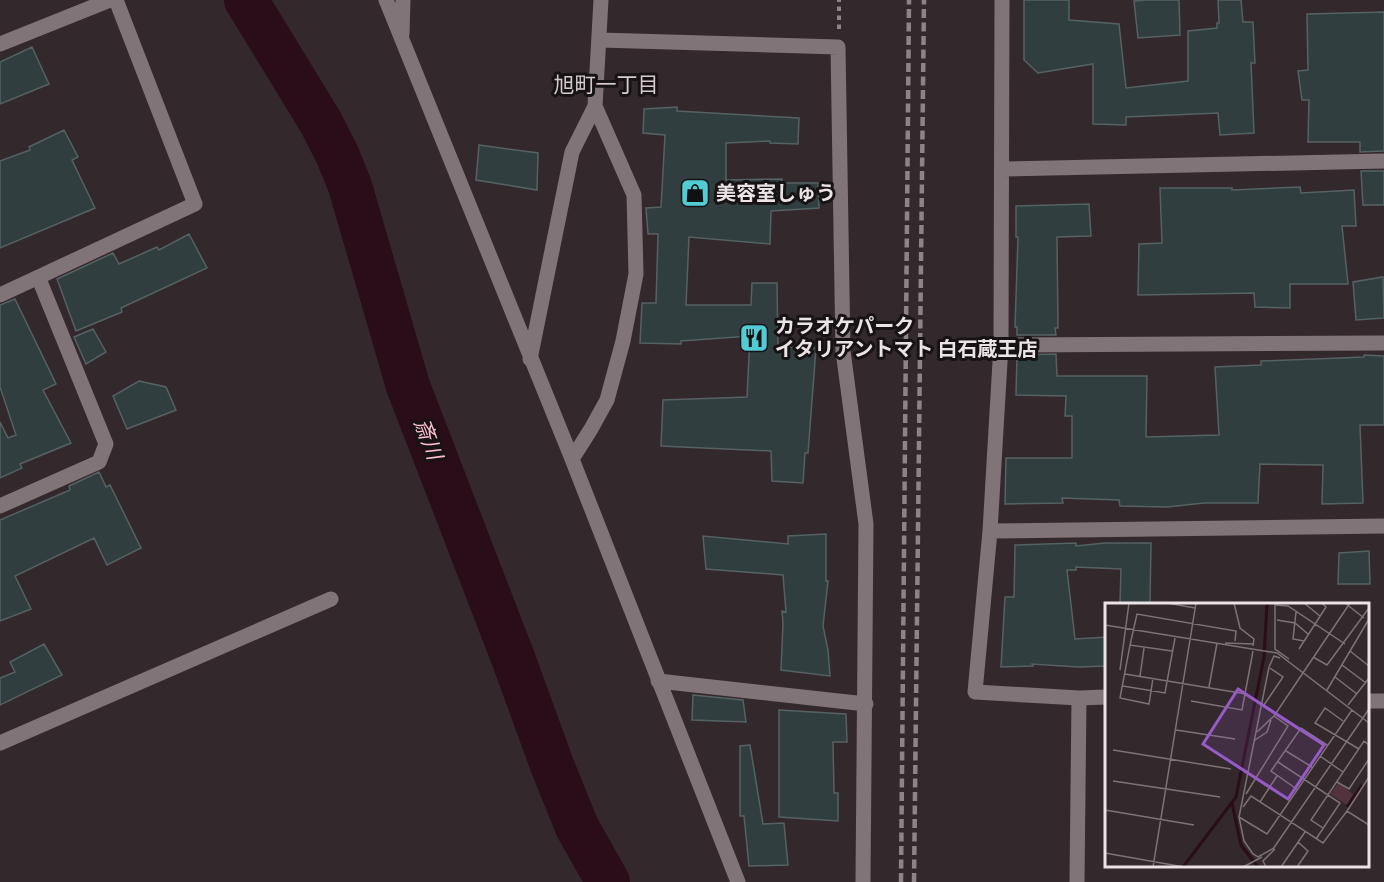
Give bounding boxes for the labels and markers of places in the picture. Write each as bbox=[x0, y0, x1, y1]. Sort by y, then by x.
place label: 美容室しゅう bbox=[716, 176, 836, 206]
shop icon: 美容室しゅう bbox=[679, 177, 711, 209]
place label: カラオケパーク イタリアントマト 白石蔵王店 bbox=[775, 309, 1037, 362]
restaurant icon: カラオケパーク イタリアントマト 白石蔵王店 bbox=[738, 322, 770, 354]

